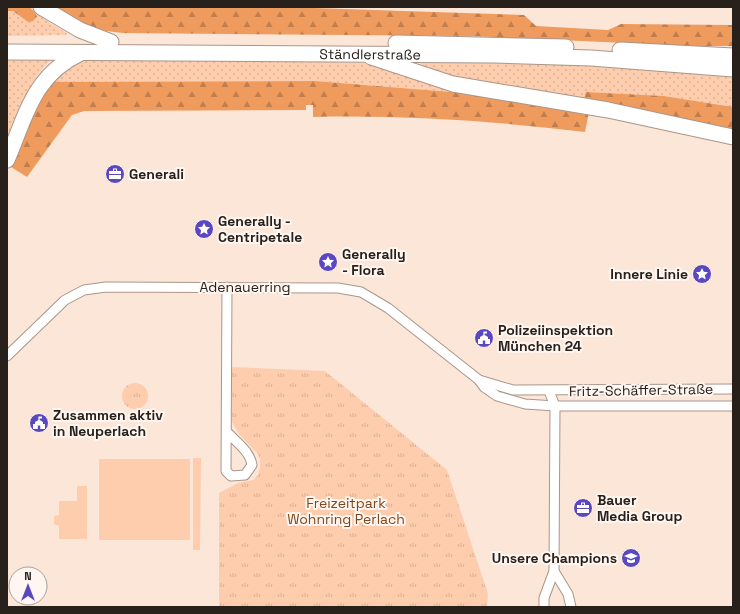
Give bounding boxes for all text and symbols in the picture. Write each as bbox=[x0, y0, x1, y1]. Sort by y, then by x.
street label: Ständlerstraße bbox=[319, 45, 421, 64]
office icon: Generali bbox=[104, 163, 126, 185]
place label: Generali bbox=[129, 165, 184, 183]
place label: Generally - Centripetale bbox=[218, 212, 302, 246]
place icon: Generally - Centripetale bbox=[193, 218, 215, 240]
place label: Generally - Flora bbox=[342, 245, 406, 279]
place icon: Generally - Flora bbox=[317, 251, 339, 273]
place icon: Innere Linie bbox=[691, 263, 713, 285]
place label: Innere Linie bbox=[610, 265, 688, 283]
street label: Adenauerring bbox=[200, 278, 291, 296]
place label: Polizeiinspektion München 24 bbox=[498, 321, 613, 355]
public building icon: Polizeiinspektion München 24 bbox=[473, 327, 495, 349]
street label: Fritz-Schäffer-Straße bbox=[569, 380, 713, 400]
place label: Zusammen aktiv in Neuperlach bbox=[53, 406, 163, 440]
public building icon: Zusammen aktiv in Neuperlach bbox=[28, 412, 50, 434]
place label: Bauer Media Group bbox=[597, 491, 682, 525]
park label: Freizeitpark Wohnring Perlach bbox=[287, 494, 405, 528]
office icon: Bauer Media Group bbox=[572, 497, 594, 519]
school or university icon: Unsere Champions bbox=[620, 547, 642, 569]
place label: Unsere Champions bbox=[492, 549, 617, 567]
north arrow bbox=[8, 566, 48, 606]
text: N bbox=[24, 569, 32, 583]

